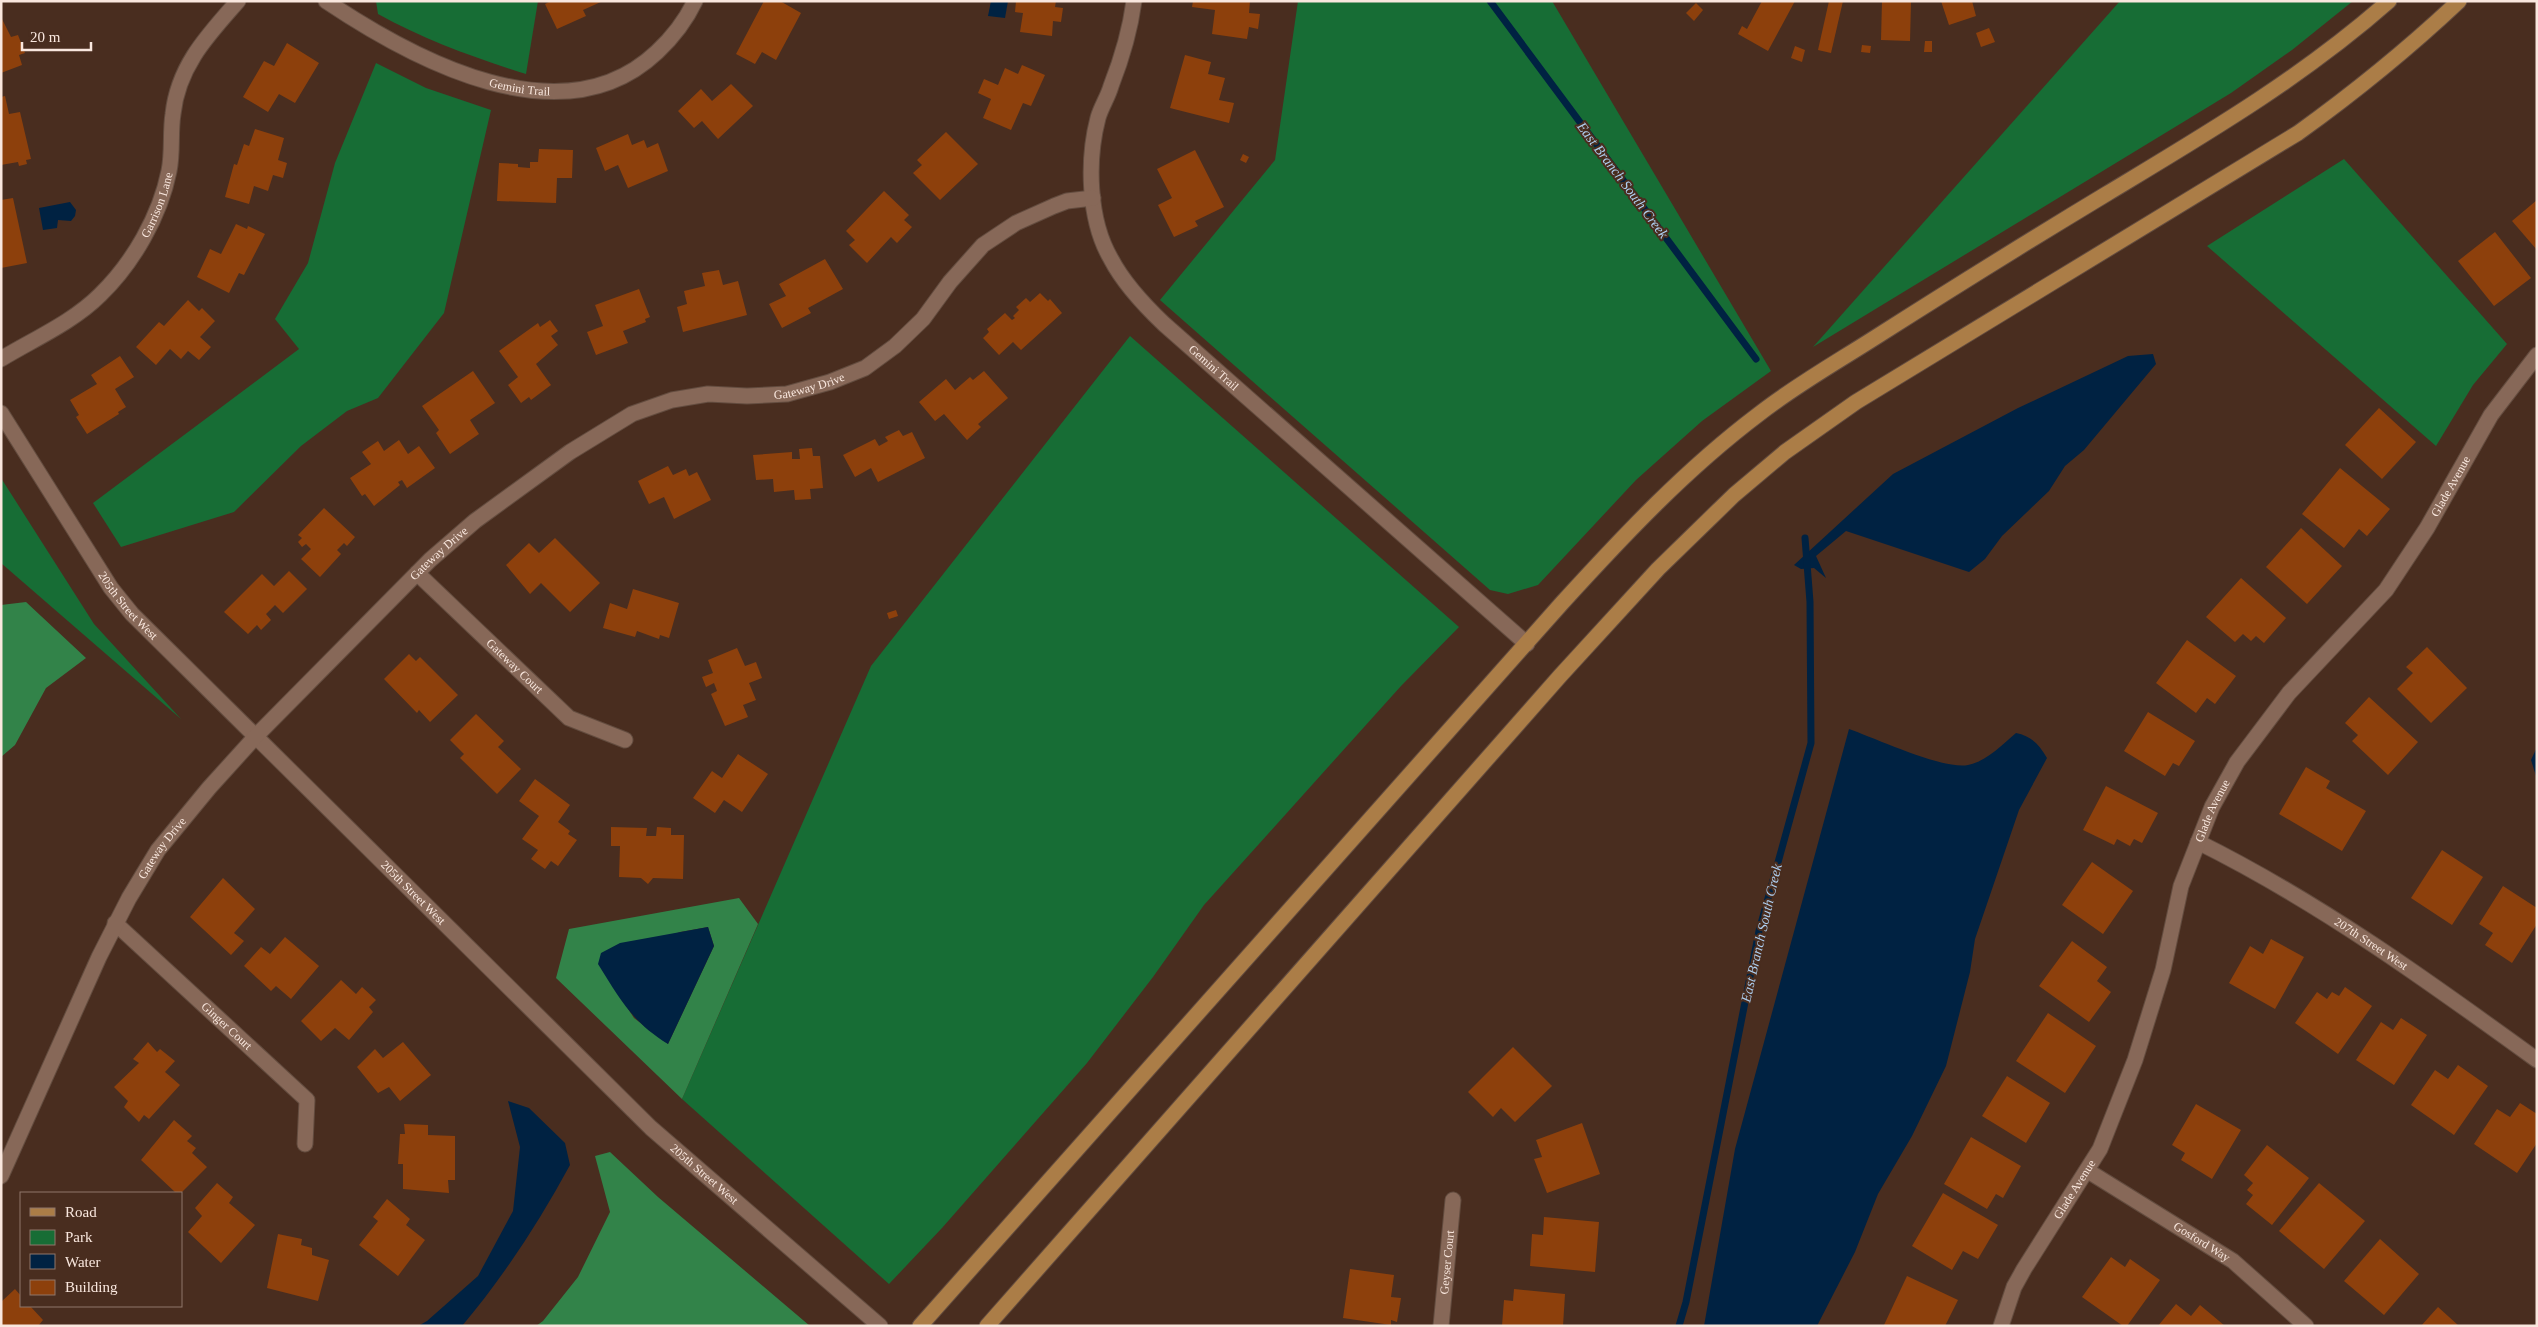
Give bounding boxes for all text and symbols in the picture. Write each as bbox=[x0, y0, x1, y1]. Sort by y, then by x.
scale bar bbox=[22, 20, 91, 52]
text: 20 m bbox=[30, 29, 61, 45]
street label: Gemini Trail bbox=[488, 75, 551, 98]
water label: East Branch South Creek bbox=[1573, 119, 1672, 242]
street label: Garrison Lane bbox=[138, 171, 176, 240]
street label: Gemini Trail bbox=[1186, 342, 1242, 394]
street label: Gateway Drive bbox=[773, 370, 847, 402]
street label: Glade Avenue bbox=[2428, 454, 2473, 519]
street label: Gateway Drive bbox=[407, 524, 470, 583]
street label: 205th Street West bbox=[95, 569, 161, 643]
street label: Gateway Court bbox=[483, 636, 546, 697]
street label: Glade Avenue bbox=[2192, 777, 2233, 844]
street label: Gateway Drive bbox=[135, 814, 189, 882]
street label: 205th Street West bbox=[378, 858, 449, 928]
water label: East Branch South Creek bbox=[1738, 862, 1785, 1005]
street label: 207th Street West bbox=[2332, 914, 2411, 973]
street label: Ginger Court bbox=[199, 999, 255, 1053]
street label: 205th Street West bbox=[668, 1141, 741, 1208]
street label: Glade Avenue bbox=[2050, 1157, 2098, 1222]
legend bbox=[20, 1192, 182, 1307]
text: Road bbox=[65, 1204, 97, 1220]
street label: Gosford Way bbox=[2171, 1219, 2233, 1264]
text: Park bbox=[65, 1229, 93, 1245]
street label: Geyser Court bbox=[1437, 1229, 1457, 1295]
text: Water bbox=[65, 1254, 100, 1270]
text: Building bbox=[65, 1279, 118, 1295]

